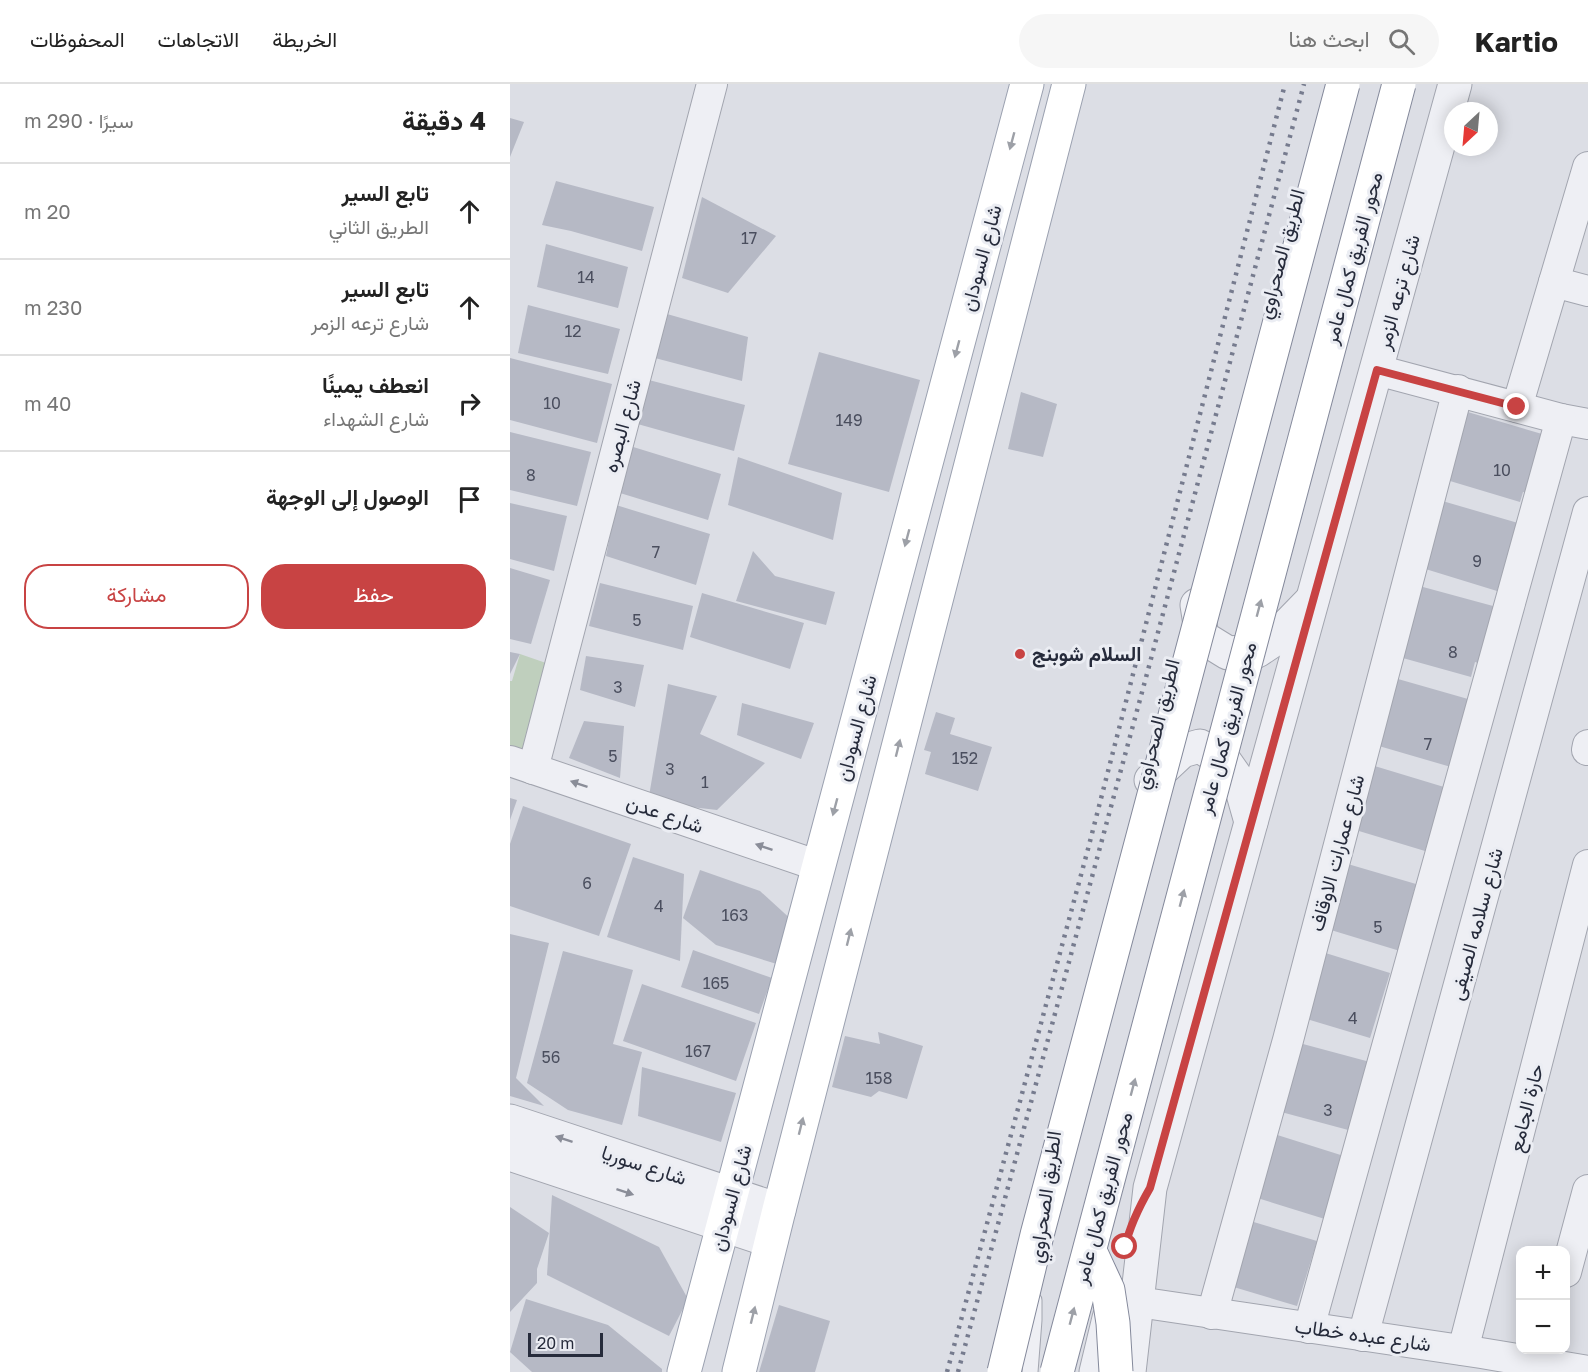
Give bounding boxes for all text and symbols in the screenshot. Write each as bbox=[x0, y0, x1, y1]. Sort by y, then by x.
search box bbox=[1019, 14, 1439, 68]
text: ابحث هنا bbox=[1289, 25, 1370, 52]
icon: search bbox=[1385, 25, 1418, 58]
text: Kartio bbox=[1475, 25, 1558, 58]
text: المحفوظات bbox=[30, 26, 125, 52]
text: الاتجاهات bbox=[158, 26, 239, 52]
text: الخريطة bbox=[272, 26, 337, 52]
north arrow bbox=[1444, 102, 1498, 156]
text: 4 دقيقة bbox=[402, 105, 486, 136]
text: سيرًا · 290 m bbox=[24, 108, 134, 132]
one-way arrow bbox=[1007, 132, 1016, 150]
street label: محور الفريق كمال عامر bbox=[1317, 169, 1388, 348]
text: تابع السير bbox=[341, 179, 429, 206]
street label: الطريق الصحراوي bbox=[1251, 186, 1315, 323]
icon: ahead bbox=[453, 195, 486, 228]
text: 20 m bbox=[24, 199, 71, 223]
street label: شارع السودان bbox=[954, 202, 1009, 314]
text: الطريق الثاني bbox=[329, 214, 429, 238]
house number: 17 bbox=[741, 228, 757, 248]
street label: شارع ترعه الزمر bbox=[1370, 232, 1427, 354]
house number: 14 bbox=[577, 267, 595, 287]
text: تابع السير bbox=[341, 275, 429, 302]
icon: ahead bbox=[453, 291, 486, 324]
text: 230 m bbox=[24, 295, 82, 319]
text: شارع ترعه الزمر bbox=[311, 310, 429, 334]
house number: 12 bbox=[564, 321, 582, 341]
one-way arrow bbox=[951, 340, 961, 358]
text: انعطف يمينًا bbox=[322, 371, 429, 398]
street label: شارع البصره bbox=[597, 377, 648, 476]
icon: right bbox=[453, 387, 486, 420]
text: 40 m bbox=[24, 391, 71, 415]
house number: 10 bbox=[543, 393, 561, 413]
route end bbox=[1503, 393, 1529, 419]
text: شارع الشهداء bbox=[323, 406, 429, 430]
house number: 149 bbox=[835, 410, 863, 430]
house number: 10 bbox=[1493, 460, 1511, 480]
house number: 8 bbox=[526, 465, 536, 485]
text: الوصول إلى الوجهة bbox=[266, 483, 429, 510]
icon: arrive bbox=[453, 483, 486, 516]
one-way arrow bbox=[901, 529, 911, 547]
house number: 7 bbox=[652, 542, 660, 562]
house number: 9 bbox=[1472, 551, 1482, 571]
button: مشاركة bbox=[24, 564, 249, 629]
button: حفظ bbox=[261, 564, 486, 629]
one-way arrow bbox=[1255, 599, 1265, 617]
house number: 5 bbox=[632, 610, 642, 630]
street label: محور الفريق كمال عامر bbox=[1191, 639, 1262, 818]
place label: السلام شوبنج bbox=[1032, 641, 1141, 668]
house number: 8 bbox=[1448, 642, 1458, 662]
marker: السلام شوبنج bbox=[1013, 647, 1027, 661]
street label: الطريق الصحراوي bbox=[1128, 656, 1190, 793]
street label: شارع السودان bbox=[829, 672, 884, 784]
house number: 3 bbox=[613, 677, 623, 697]
house number: 7 bbox=[1424, 734, 1432, 754]
one-way arrow bbox=[894, 739, 903, 757]
house number: 5 bbox=[608, 746, 618, 766]
house number: 152 bbox=[952, 748, 978, 768]
house number: 3 bbox=[665, 759, 675, 779]
house number: 1 bbox=[701, 772, 709, 792]
street label: شارع عمارات الاوقاف bbox=[1304, 772, 1371, 935]
one-way arrow bbox=[570, 779, 588, 789]
street label: شارع عدن bbox=[623, 789, 707, 840]
one-way arrow bbox=[830, 799, 839, 817]
one-way arrow bbox=[755, 842, 773, 852]
street label: شارع سلامه الصيفى bbox=[1443, 845, 1510, 1003]
house number: 6 bbox=[582, 873, 592, 893]
one-way arrow bbox=[1178, 889, 1187, 907]
house number: 4 bbox=[654, 896, 664, 916]
house number: 163 bbox=[722, 905, 748, 925]
house number: 5 bbox=[1373, 917, 1383, 937]
one-way arrow bbox=[845, 928, 855, 946]
house number: 165 bbox=[703, 973, 729, 993]
house number: 4 bbox=[1348, 1008, 1358, 1028]
house number: 167 bbox=[685, 1041, 711, 1061]
house number: 56 bbox=[542, 1047, 560, 1067]
street label: حارة الجامع bbox=[1502, 1061, 1550, 1155]
house number: 158 bbox=[866, 1068, 892, 1088]
one-way arrow bbox=[1128, 1077, 1138, 1096]
house number: 3 bbox=[1323, 1100, 1333, 1120]
street label: محور الفريق كمال عامر bbox=[1067, 1109, 1138, 1288]
one-way arrow bbox=[796, 1117, 806, 1135]
street label: الطريق الصحراوي bbox=[1023, 1129, 1071, 1265]
one-way arrow bbox=[555, 1133, 573, 1143]
street label: شارع سوريا bbox=[598, 1139, 690, 1192]
street label: شارع السودان bbox=[704, 1142, 759, 1254]
one-way arrow bbox=[616, 1188, 634, 1197]
route start bbox=[1111, 1233, 1137, 1259]
map controls bbox=[1516, 1246, 1570, 1354]
button: + bbox=[1516, 1246, 1570, 1300]
button: − bbox=[1516, 1300, 1570, 1354]
one-way arrow bbox=[749, 1306, 759, 1324]
one-way arrow bbox=[1068, 1306, 1077, 1324]
street label: شارع عبده خطاب bbox=[1293, 1313, 1433, 1358]
scale bar bbox=[528, 1330, 603, 1358]
text: 20 m bbox=[537, 1333, 574, 1353]

